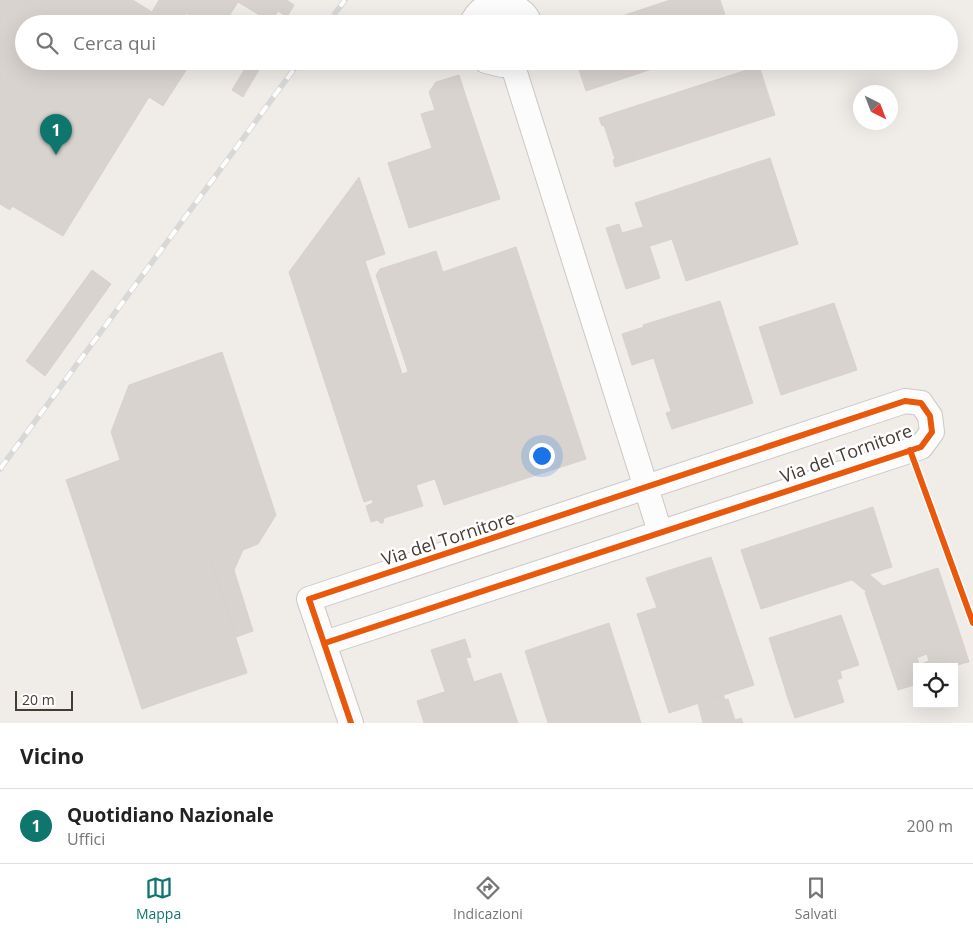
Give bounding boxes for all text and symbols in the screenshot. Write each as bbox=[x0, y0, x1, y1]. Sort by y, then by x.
search box bbox=[15, 15, 958, 70]
icon: search bbox=[33, 29, 61, 57]
text: Cerca qui bbox=[73, 30, 156, 56]
north arrow bbox=[853, 85, 898, 130]
pin: 1 bbox=[40, 114, 72, 155]
street label: Via del Tornitore bbox=[777, 418, 915, 488]
your location bbox=[529, 443, 555, 469]
street label: Via del Tornitore bbox=[378, 505, 518, 571]
map controls bbox=[913, 663, 958, 708]
button: locate bbox=[913, 663, 958, 708]
scale bar bbox=[15, 688, 72, 711]
text: 20 m bbox=[22, 690, 55, 709]
text: Vicino bbox=[20, 742, 84, 770]
text: Quotidiano Nazionale bbox=[67, 802, 274, 828]
text: 1 bbox=[31, 815, 41, 837]
text: 200 m bbox=[907, 815, 953, 837]
text: Uffici bbox=[67, 828, 105, 850]
tab: Mappa bbox=[136, 874, 181, 923]
tab: Indicazioni bbox=[453, 874, 523, 923]
tab: Salvati bbox=[795, 874, 837, 923]

